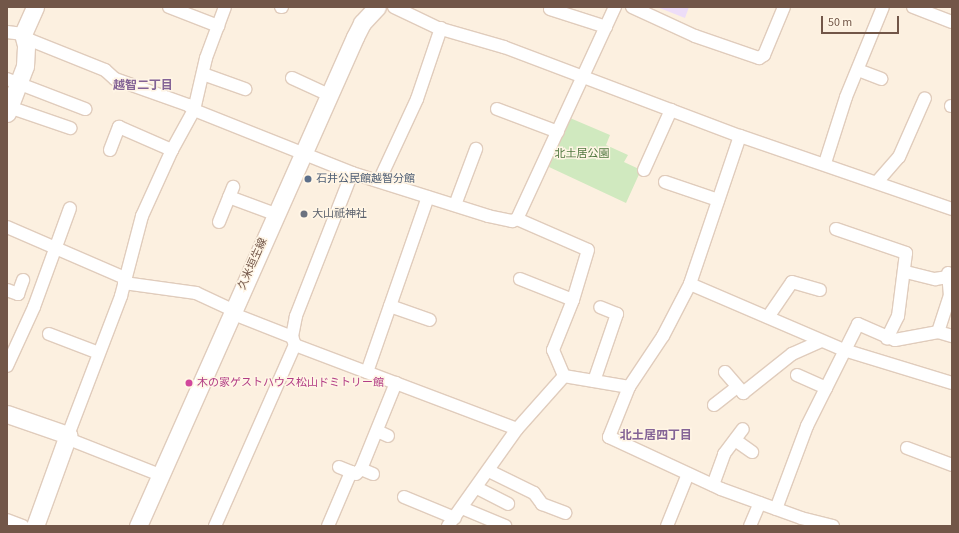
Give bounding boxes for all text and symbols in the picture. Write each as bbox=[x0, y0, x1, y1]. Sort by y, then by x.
scale bar bbox=[823, 8, 901, 34]
text: 50 m bbox=[828, 14, 852, 31]
district label: 越智二丁目 bbox=[113, 79, 173, 93]
park label: 北土居公園 bbox=[555, 147, 609, 161]
place label: 石井公民館越智分館 bbox=[316, 172, 415, 186]
marker: 石井公民館越智分館 bbox=[303, 174, 313, 184]
place label: 大山祇神社 bbox=[312, 207, 367, 221]
marker: 大山祇神社 bbox=[299, 209, 309, 219]
street label: 久米垣生線 bbox=[236, 236, 270, 292]
place label: 木の家ゲストハウス松山ドミトリー館 bbox=[197, 376, 384, 390]
marker: 木の家ゲストハウス松山ドミトリー館 bbox=[184, 378, 194, 388]
district label: 北土居四丁目 bbox=[620, 429, 692, 443]

